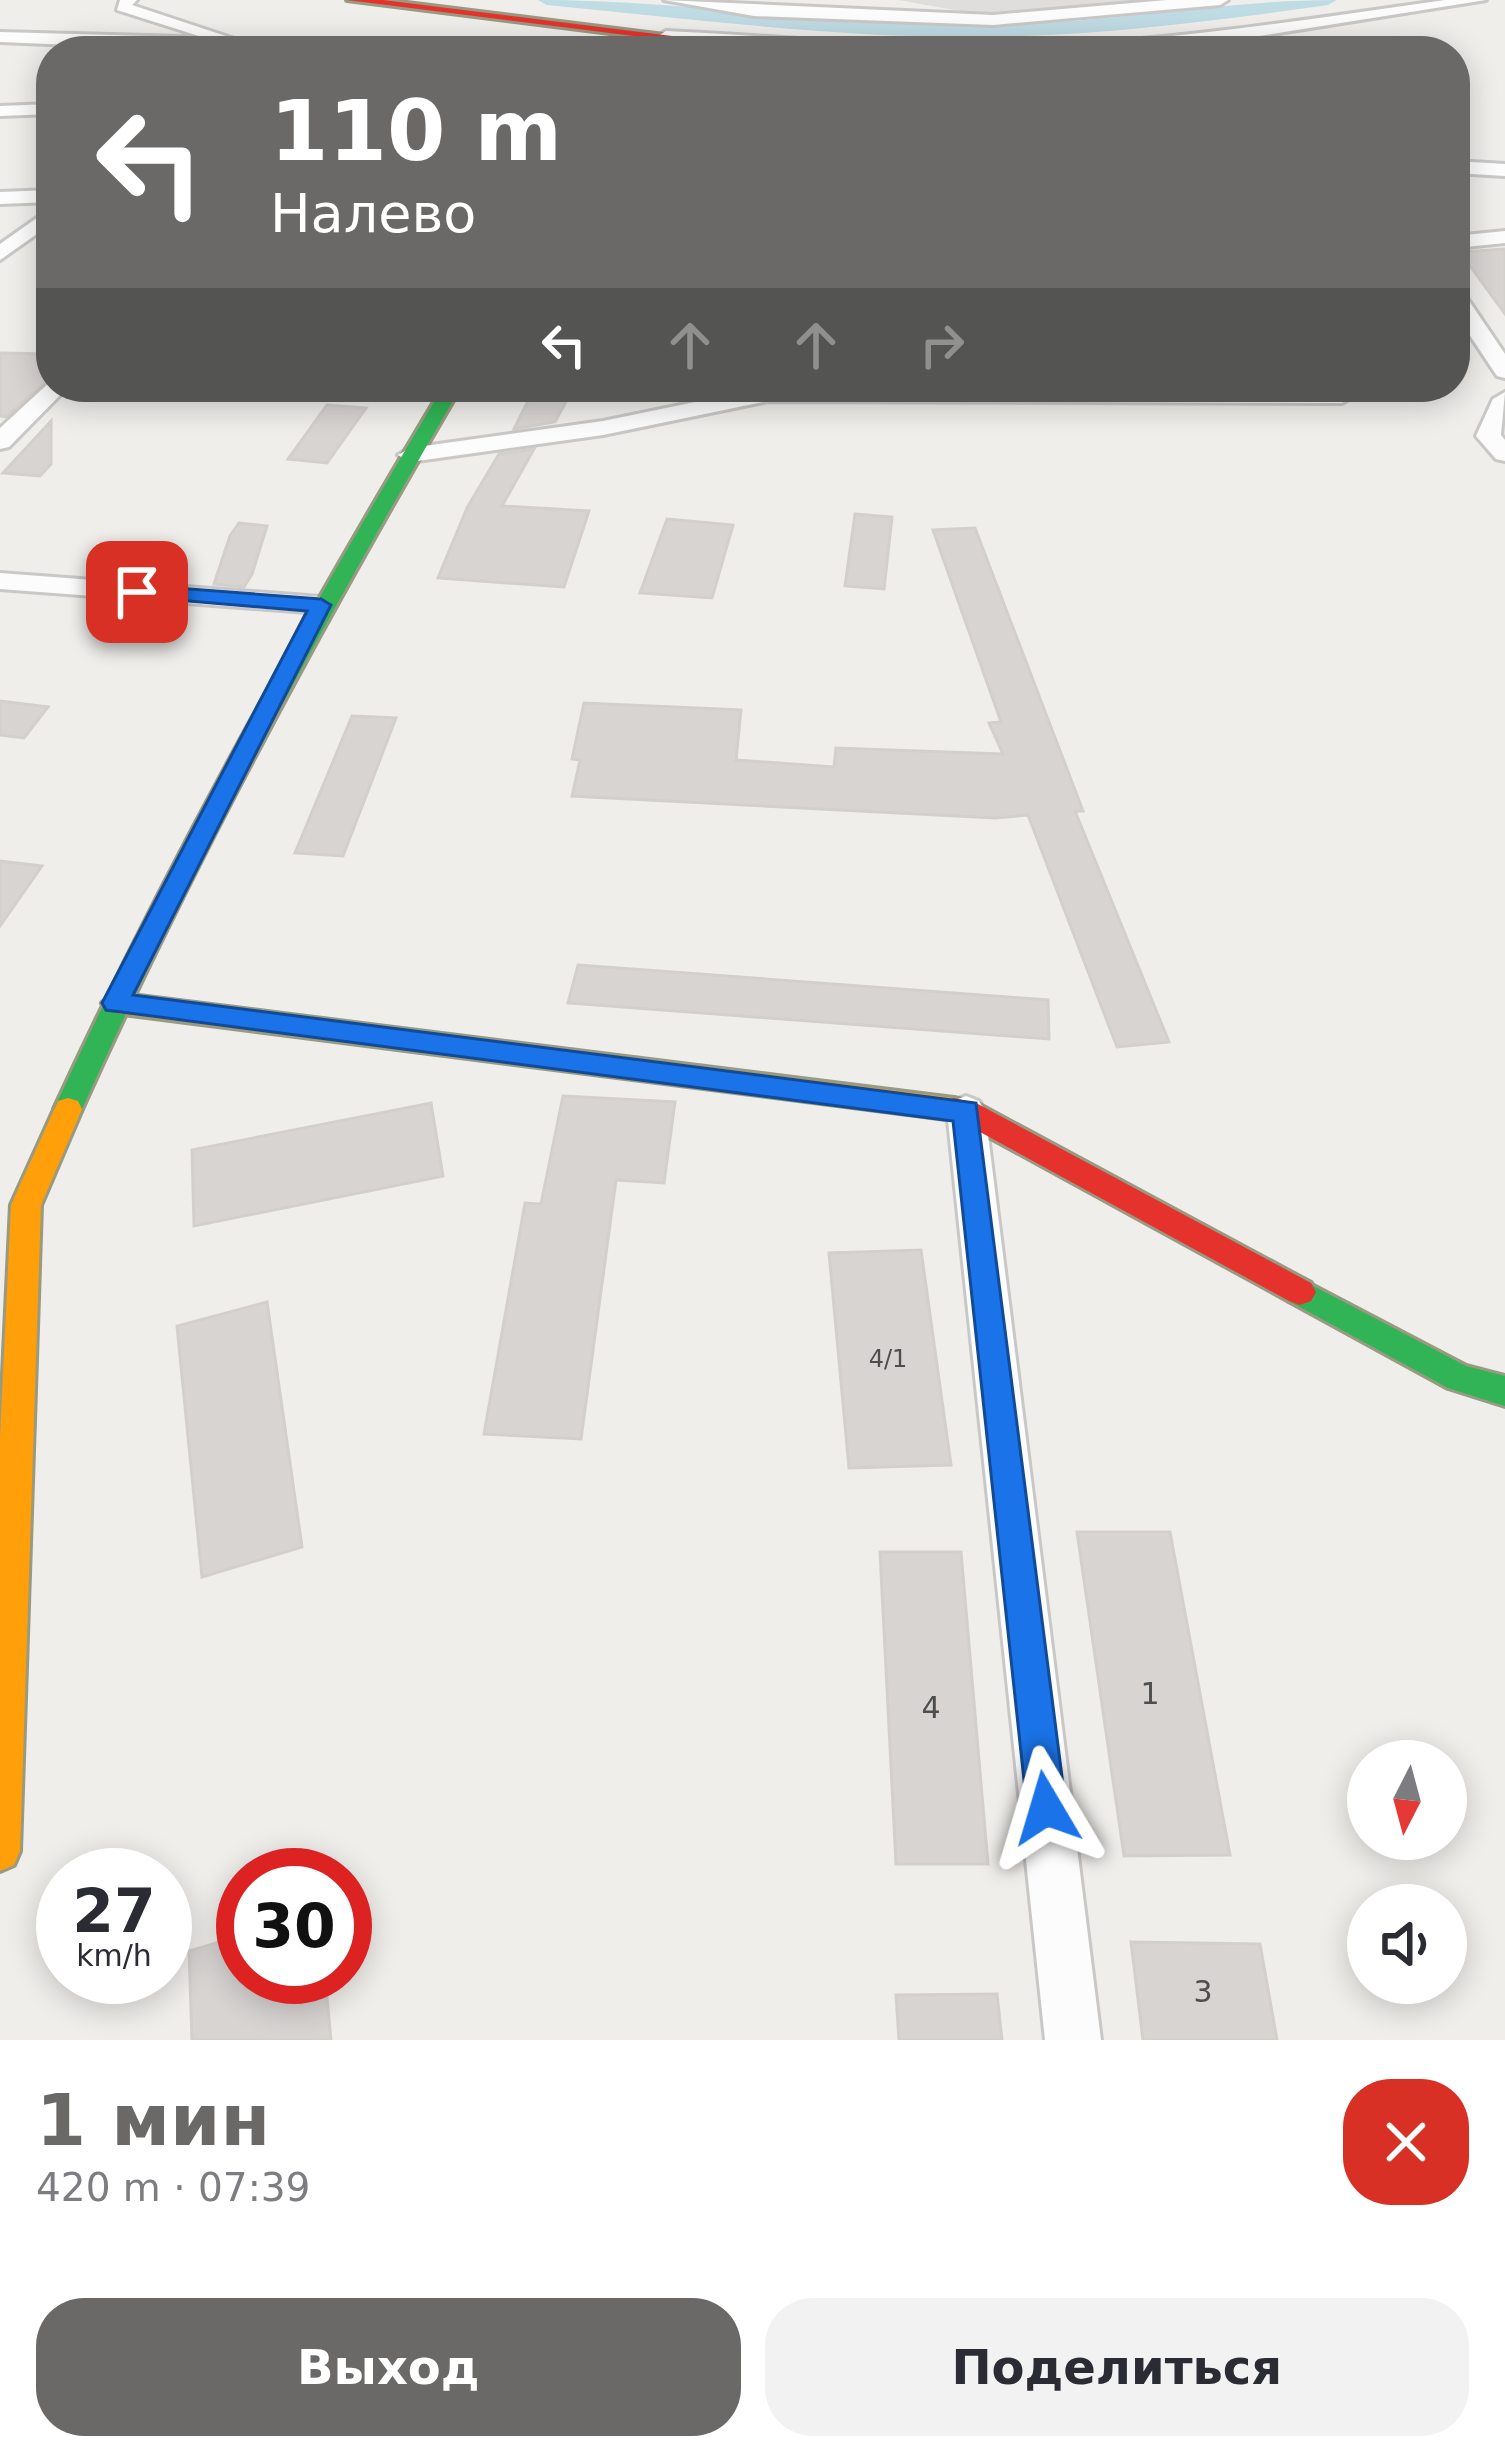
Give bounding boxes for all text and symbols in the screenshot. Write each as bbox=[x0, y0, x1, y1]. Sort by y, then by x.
text: 110 m bbox=[270, 82, 562, 180]
icon: left bbox=[72, 84, 228, 240]
text: Налево bbox=[270, 182, 476, 245]
icon: left bbox=[531, 312, 597, 378]
icon: ahead bbox=[657, 312, 723, 378]
icon: ahead bbox=[783, 312, 849, 378]
icon: right bbox=[909, 312, 975, 378]
pin bbox=[86, 541, 188, 643]
icon: arrive bbox=[104, 559, 170, 625]
house number: 4/1 bbox=[869, 1345, 907, 1373]
house number: 1 bbox=[1140, 1676, 1160, 1711]
house number: 4 bbox=[921, 1690, 941, 1725]
north arrow bbox=[1347, 1740, 1467, 1860]
map controls bbox=[1347, 1740, 1467, 2004]
position arrow bbox=[983, 1745, 1109, 1871]
speed limit sign: 30 bbox=[216, 1848, 372, 2004]
text: 27 bbox=[72, 1876, 156, 1946]
button: sound bbox=[1347, 1884, 1467, 2004]
text: km/h bbox=[76, 1938, 152, 1973]
house number: 3 bbox=[1193, 1974, 1213, 2009]
text: 1 мин bbox=[36, 2078, 270, 2162]
button: close bbox=[1343, 2079, 1469, 2205]
text: 420 m · 07:39 bbox=[36, 2165, 310, 2210]
button: Выход bbox=[36, 2298, 741, 2436]
button: Поделиться bbox=[765, 2298, 1469, 2436]

